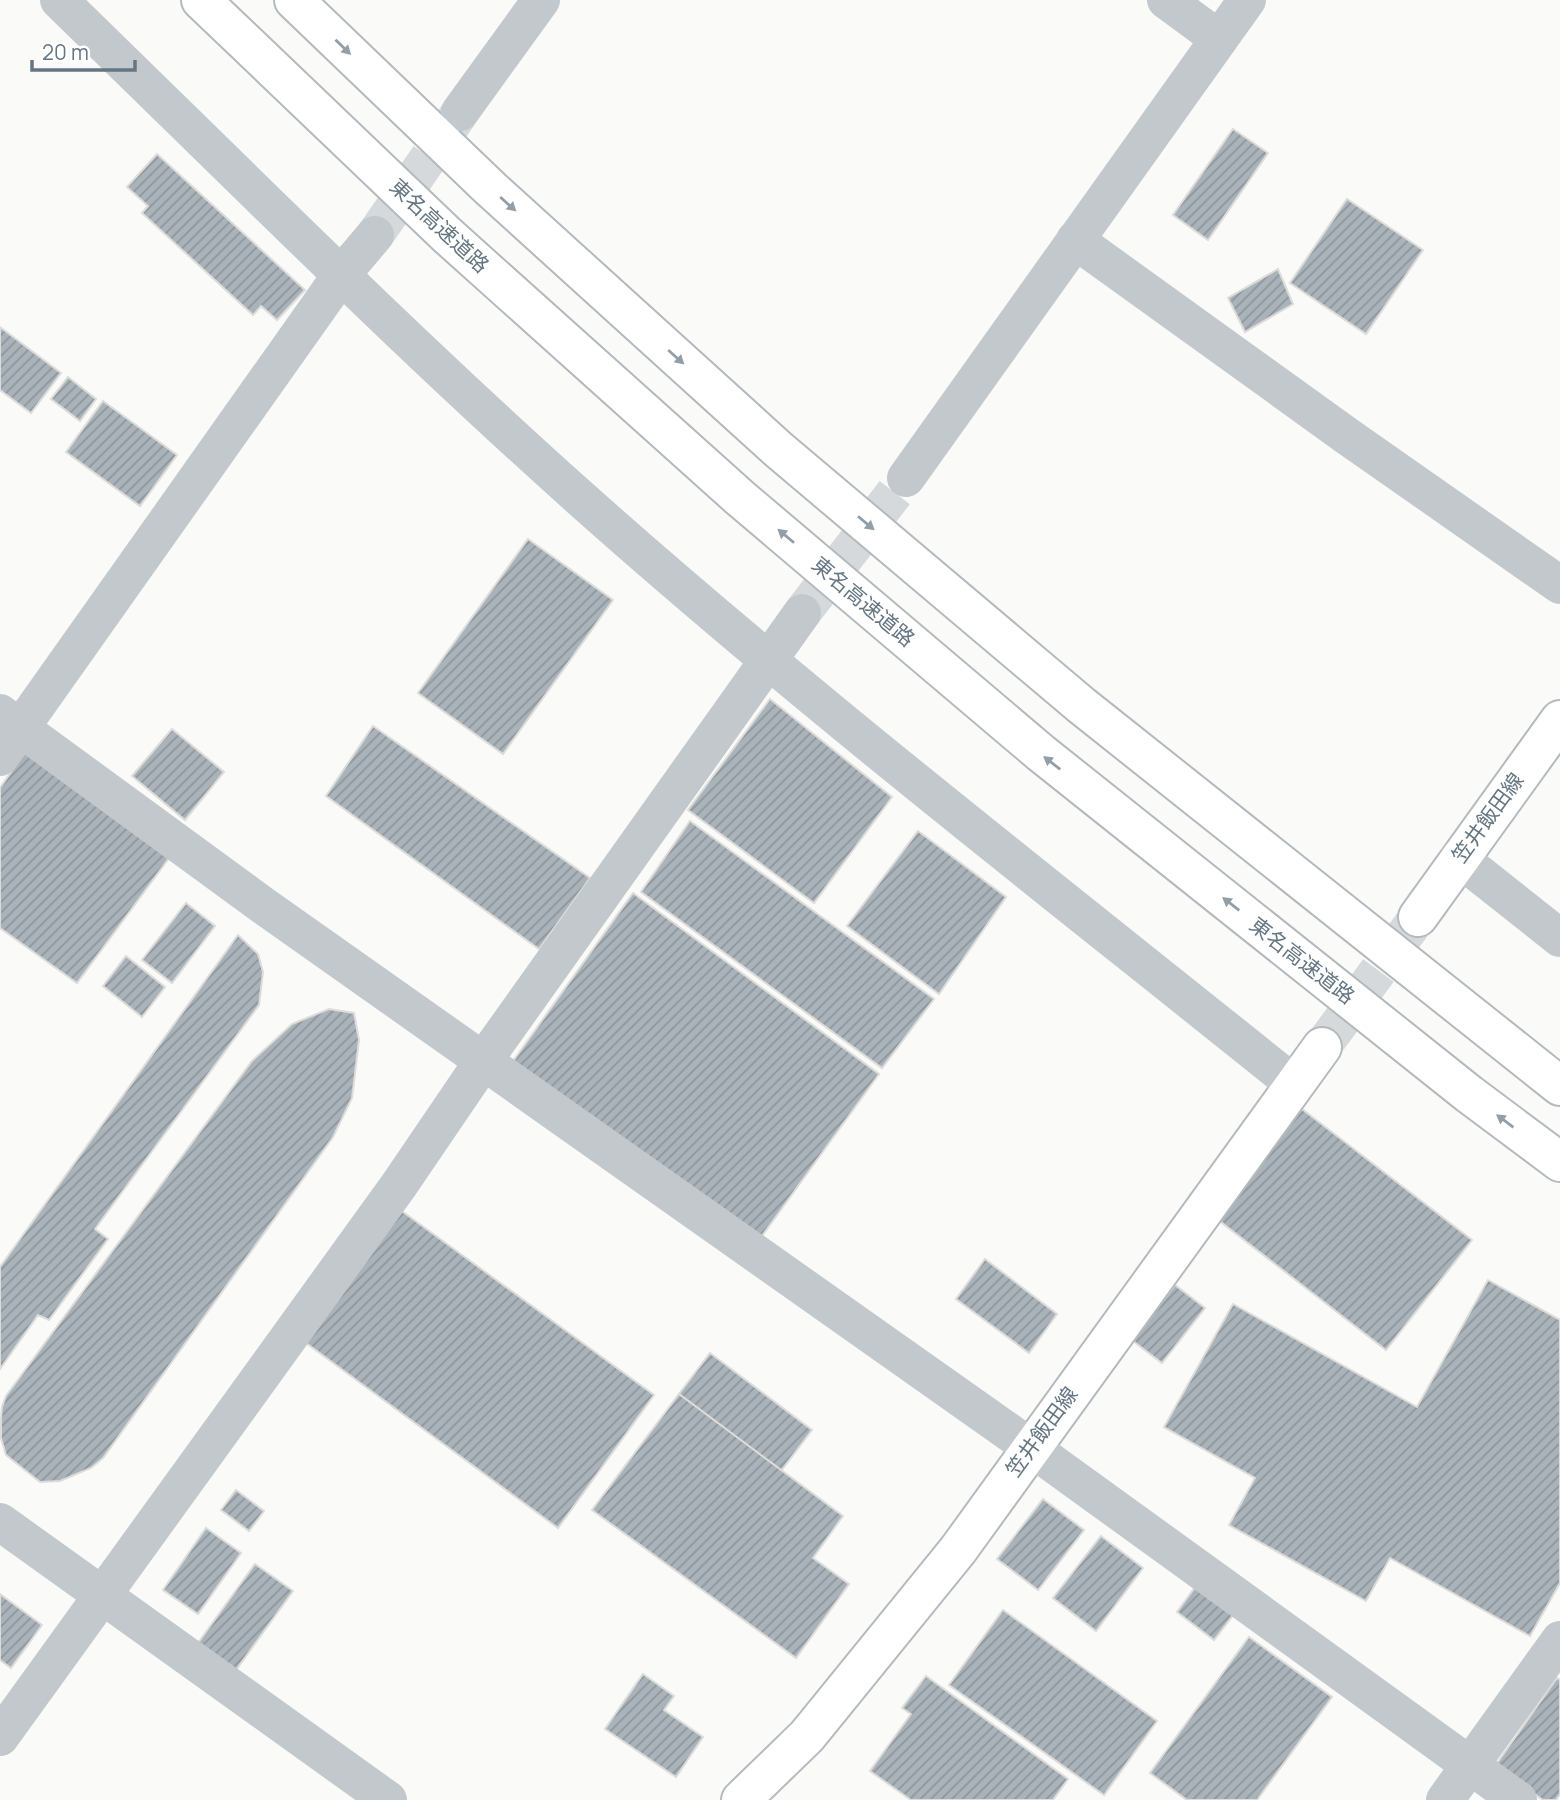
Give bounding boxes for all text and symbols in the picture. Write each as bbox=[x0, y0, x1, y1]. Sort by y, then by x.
scale bar bbox=[32, 28, 135, 72]
text: 20 m bbox=[42, 38, 89, 66]
one-way arrow bbox=[335, 39, 352, 56]
street label: 東名高速道路 bbox=[384, 172, 495, 278]
one-way arrow bbox=[499, 196, 516, 212]
one-way arrow bbox=[668, 349, 685, 364]
one-way arrow bbox=[857, 515, 875, 531]
one-way arrow bbox=[777, 529, 794, 544]
street label: 東名高速道路 bbox=[806, 550, 921, 652]
one-way arrow bbox=[1044, 755, 1062, 770]
street label: 笠井飯田線 bbox=[1445, 767, 1529, 868]
one-way arrow bbox=[1222, 897, 1240, 912]
street label: 東名高速道路 bbox=[1244, 910, 1361, 1010]
one-way arrow bbox=[1496, 1114, 1515, 1128]
street label: 笠井飯田線 bbox=[999, 1381, 1083, 1482]

